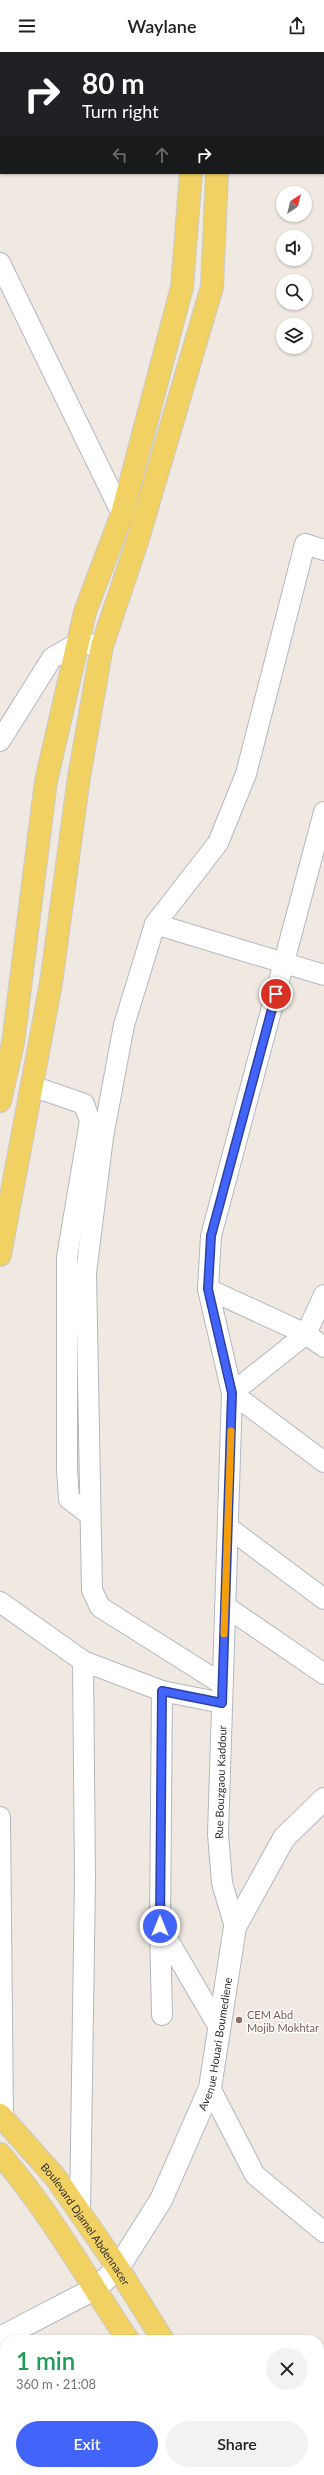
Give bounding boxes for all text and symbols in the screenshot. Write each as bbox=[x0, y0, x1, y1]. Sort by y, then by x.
icon: menu bbox=[16, 15, 38, 37]
text: Waylane bbox=[128, 15, 197, 37]
icon: share bbox=[286, 15, 308, 37]
text: 80 m bbox=[82, 66, 145, 100]
icon: right bbox=[16, 68, 68, 120]
text: Turn right bbox=[82, 100, 159, 122]
icon: left bbox=[109, 144, 131, 166]
icon: ahead bbox=[151, 144, 173, 166]
icon: right bbox=[193, 144, 215, 166]
north arrow bbox=[276, 186, 312, 222]
map controls bbox=[276, 186, 312, 354]
button: sound bbox=[276, 230, 312, 266]
button: search bbox=[276, 274, 312, 310]
button: layers bbox=[276, 318, 312, 354]
pin bbox=[259, 977, 293, 1011]
icon: arrive bbox=[265, 983, 287, 1005]
street label: Rue Bouzgaou Kaddour bbox=[211, 1725, 228, 1839]
position arrow bbox=[139, 1905, 181, 1947]
street label: Avenue Houari Boumediene bbox=[195, 1976, 234, 2112]
place label: CEM Abd Mojib Mokhtar bbox=[247, 2008, 319, 2034]
marker: CEM Abd Mojib Mokhtar bbox=[234, 2015, 244, 2025]
street label: Boulevard Djamel Abdennacer bbox=[39, 2160, 133, 2287]
text: 1 min bbox=[16, 2346, 75, 2375]
button: close bbox=[266, 2348, 308, 2390]
text: 360 m · 21:08 bbox=[16, 2376, 96, 2392]
button: Exit bbox=[16, 2421, 158, 2467]
button: Share bbox=[166, 2421, 308, 2467]

